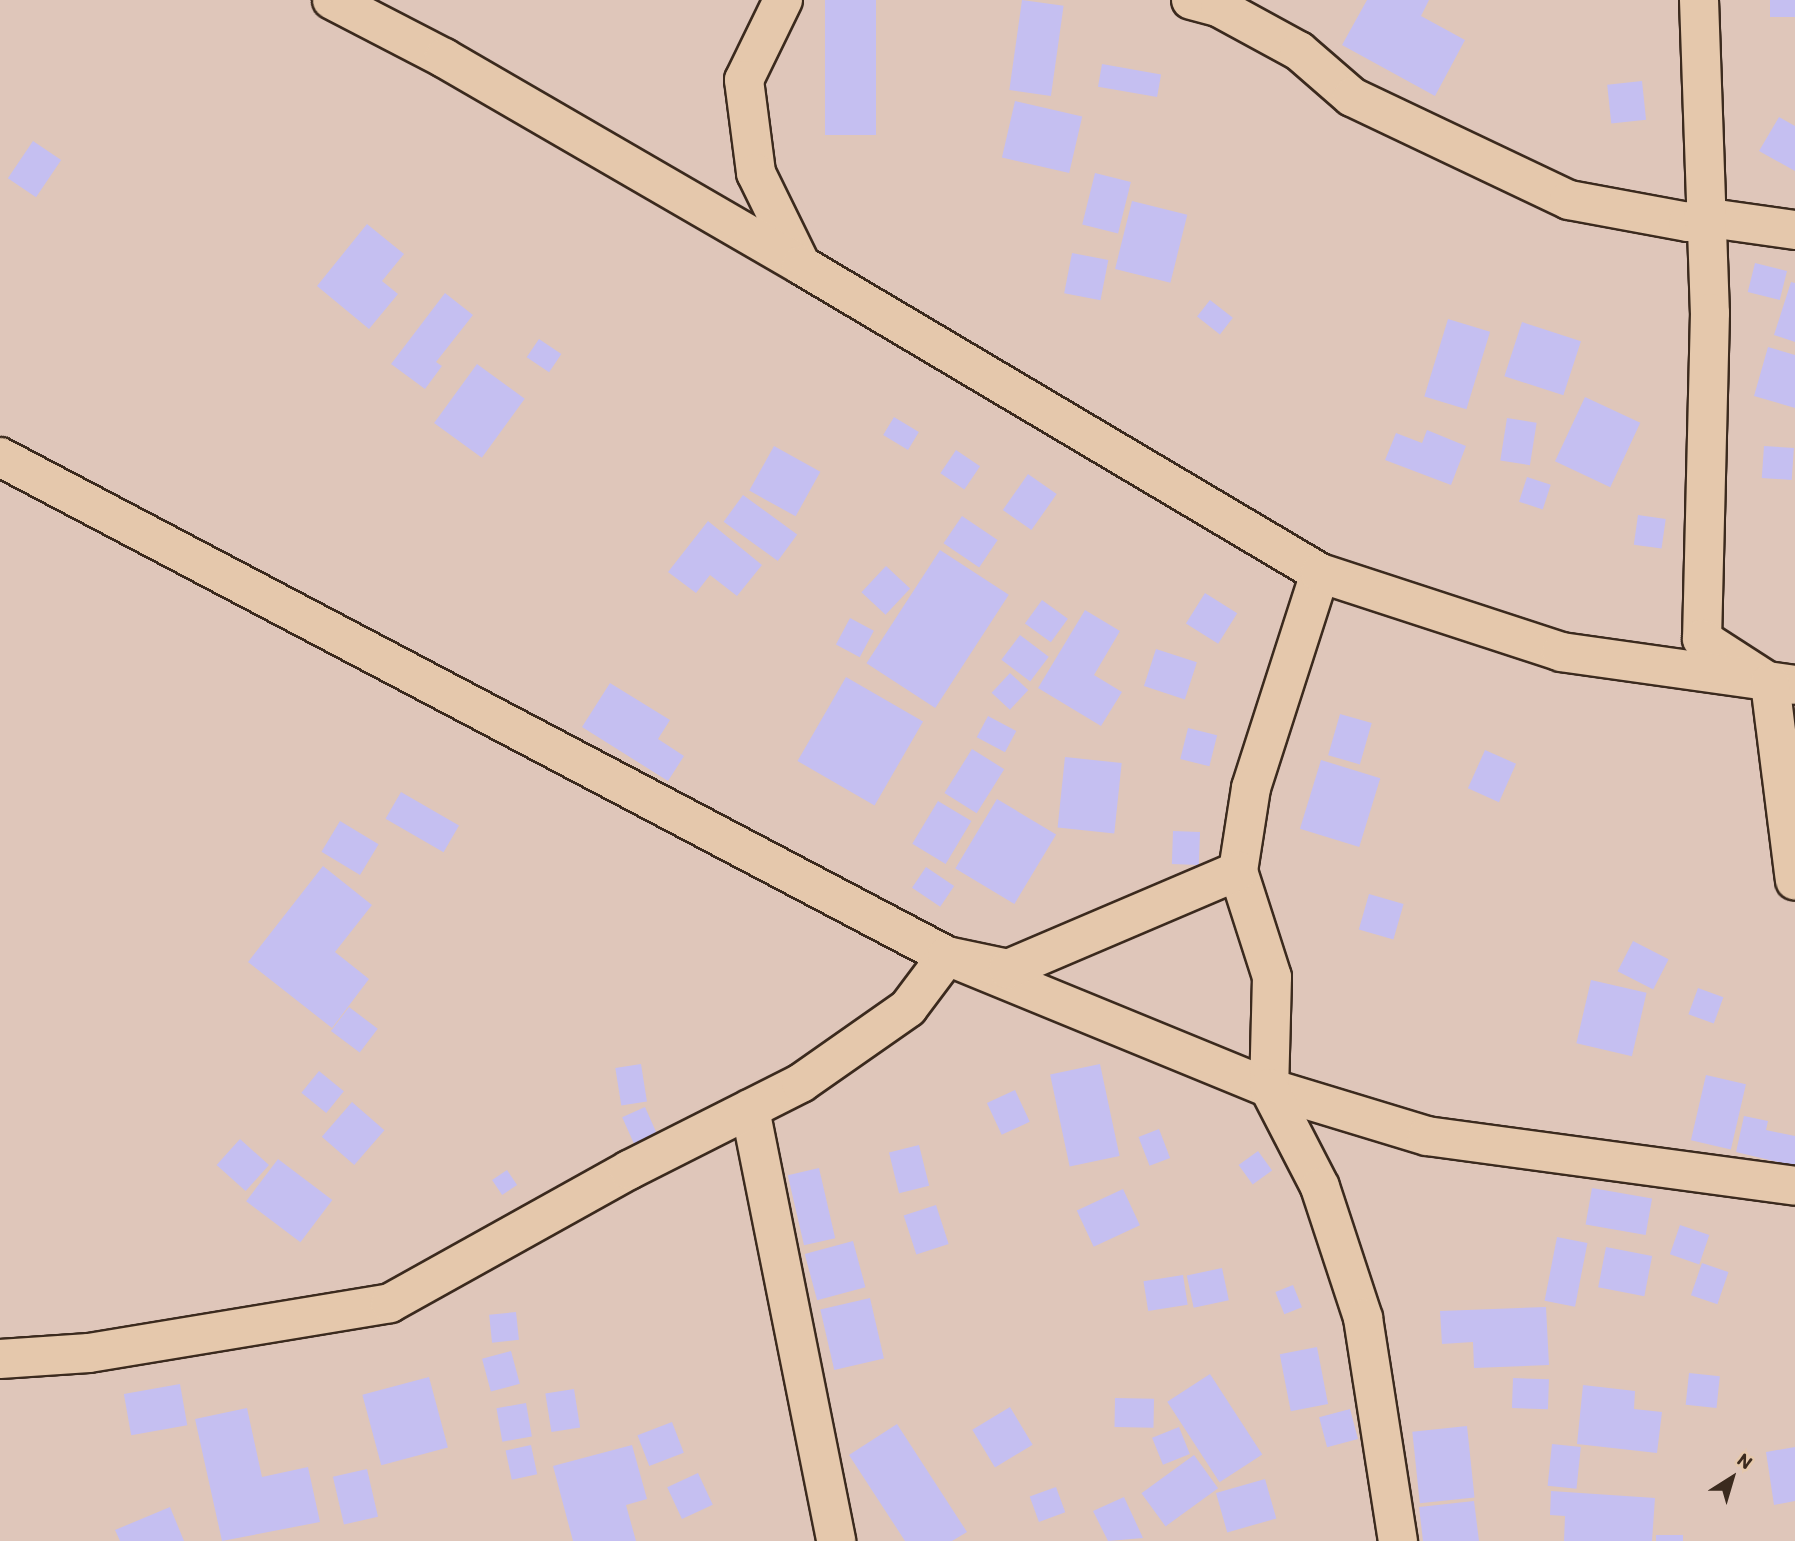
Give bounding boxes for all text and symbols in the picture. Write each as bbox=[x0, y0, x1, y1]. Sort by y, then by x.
north arrow bbox=[1697, 1443, 1767, 1513]
text: N bbox=[1733, 1448, 1757, 1474]

